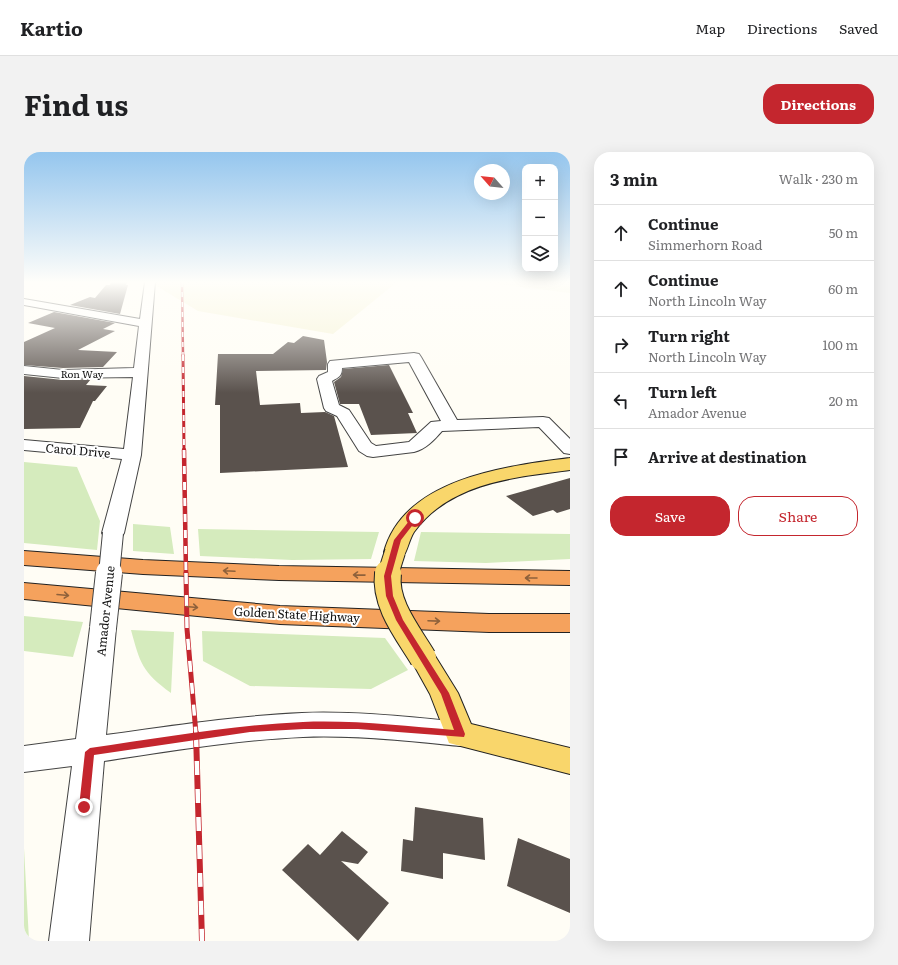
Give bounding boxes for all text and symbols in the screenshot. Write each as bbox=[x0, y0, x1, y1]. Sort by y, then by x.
text: Kartio bbox=[20, 14, 83, 42]
text: Map bbox=[695, 18, 725, 38]
text: Directions bbox=[747, 18, 817, 38]
text: Saved bbox=[839, 18, 878, 38]
text: Find us bbox=[24, 83, 128, 125]
button: Directions bbox=[763, 84, 874, 124]
north arrow bbox=[474, 164, 510, 200]
map controls bbox=[522, 164, 558, 272]
button: + bbox=[522, 164, 558, 200]
text: 3 min bbox=[610, 166, 658, 191]
text: Walk · 230 m bbox=[779, 169, 858, 188]
button: − bbox=[522, 200, 558, 236]
text: Continue bbox=[648, 212, 718, 235]
icon: ahead bbox=[610, 222, 632, 244]
text: 50 m bbox=[829, 223, 858, 242]
text: Simmerhorn Road bbox=[648, 235, 763, 254]
button: layers bbox=[522, 236, 558, 272]
text: Continue bbox=[648, 268, 718, 291]
icon: ahead bbox=[610, 278, 632, 300]
text: 60 m bbox=[828, 279, 858, 298]
text: North Lincoln Way bbox=[648, 291, 767, 310]
text: Turn right bbox=[648, 324, 730, 347]
icon: right bbox=[610, 334, 632, 356]
text: 100 m bbox=[822, 335, 858, 354]
text: North Lincoln Way bbox=[648, 347, 767, 366]
street label: Ron Way bbox=[61, 366, 104, 381]
text: Turn left bbox=[648, 380, 717, 403]
icon: left bbox=[610, 390, 632, 412]
text: 20 m bbox=[829, 391, 858, 410]
text: Amador Avenue bbox=[648, 403, 747, 422]
street label: Carol Drive bbox=[45, 438, 111, 462]
text: Arrive at destination bbox=[648, 445, 807, 468]
icon: arrive bbox=[610, 446, 632, 468]
button: Save bbox=[610, 496, 730, 536]
button: Share bbox=[738, 496, 858, 536]
route start bbox=[406, 509, 424, 527]
street label: Amador Avenue bbox=[91, 565, 119, 657]
one-way arrow bbox=[223, 567, 236, 574]
one-way arrow bbox=[353, 571, 366, 579]
one-way arrow bbox=[525, 574, 538, 582]
one-way arrow bbox=[56, 591, 69, 599]
street label: Golden State Highway bbox=[234, 602, 360, 626]
one-way arrow bbox=[185, 603, 198, 611]
one-way arrow bbox=[427, 617, 440, 625]
route end bbox=[75, 798, 93, 816]

